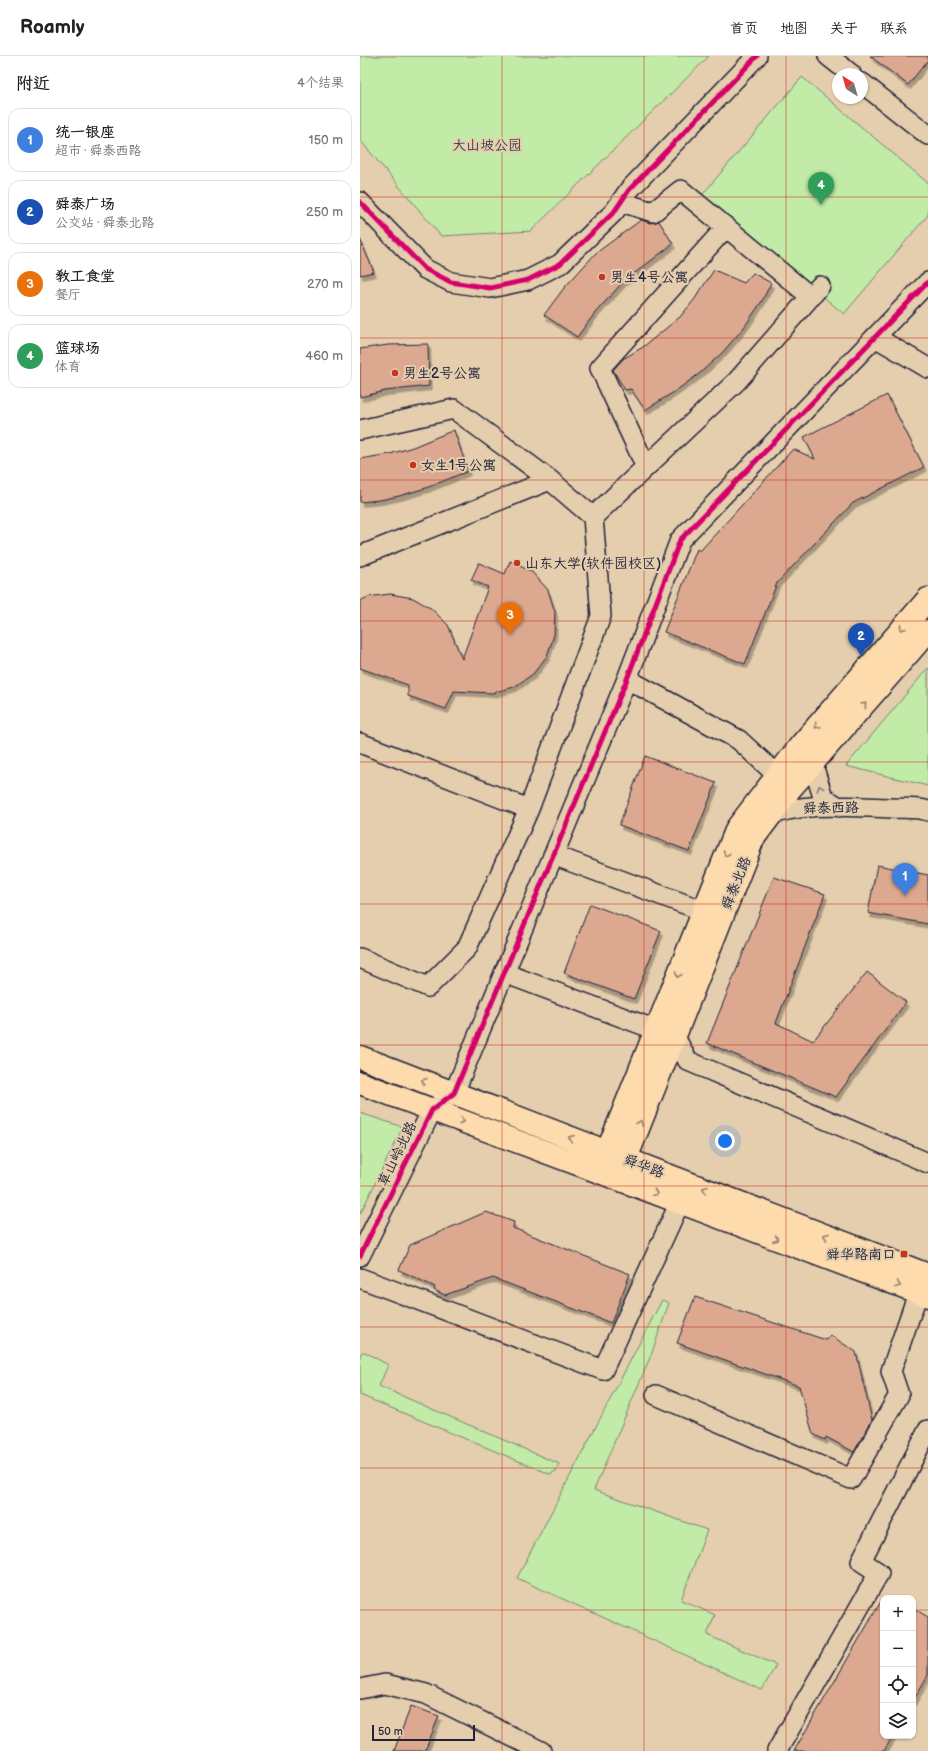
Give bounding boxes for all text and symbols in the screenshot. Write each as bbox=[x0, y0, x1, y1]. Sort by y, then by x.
text: Roamly bbox=[20, 16, 84, 39]
text: 首页 bbox=[730, 20, 758, 37]
text: 地图 bbox=[780, 20, 808, 37]
text: 关于 bbox=[830, 20, 858, 37]
text: 联系 bbox=[880, 20, 908, 37]
north arrow bbox=[832, 68, 868, 104]
text: 附近 bbox=[16, 74, 50, 94]
text: 4个结果 bbox=[297, 75, 344, 91]
text: 统一银座 bbox=[55, 123, 115, 142]
text: 1 bbox=[27, 132, 33, 148]
text: 150 m bbox=[309, 132, 343, 148]
park label: 大山坡公园 bbox=[452, 137, 522, 154]
text: 超市 · 舜泰西路 bbox=[55, 143, 141, 159]
pin: 4 bbox=[808, 172, 834, 205]
text: 舜泰广场 bbox=[55, 195, 115, 214]
text: 2 bbox=[26, 204, 34, 220]
text: 250 m bbox=[306, 204, 343, 220]
text: 公交站 · 舜泰北路 bbox=[55, 215, 154, 231]
text: 教工食堂 bbox=[55, 267, 115, 286]
place label: 男生4号公寓 bbox=[610, 269, 689, 286]
marker: 男生4号公寓 bbox=[597, 272, 607, 282]
text: 3 bbox=[26, 276, 34, 292]
text: 270 m bbox=[307, 276, 343, 292]
text: 餐厅 bbox=[55, 287, 81, 303]
text: 篮球场 bbox=[55, 339, 100, 358]
text: 4 bbox=[26, 348, 34, 364]
text: 460 m bbox=[305, 348, 343, 364]
text: 体育 bbox=[55, 359, 81, 375]
place label: 男生2号公寓 bbox=[403, 365, 481, 382]
marker: 男生2号公寓 bbox=[390, 368, 400, 378]
place label: 女生1号公寓 bbox=[421, 457, 496, 474]
marker: 女生1号公寓 bbox=[408, 460, 418, 470]
place label: 山东大学(软件园校区) bbox=[525, 555, 661, 572]
marker: 山东大学(软件园校区) bbox=[512, 558, 522, 568]
pin: 3 bbox=[497, 602, 523, 635]
pin: 2 bbox=[848, 623, 874, 656]
one-way arrow bbox=[900, 623, 907, 631]
one-way arrow bbox=[860, 702, 867, 709]
one-way arrow bbox=[814, 721, 822, 729]
one-way arrow bbox=[816, 784, 825, 791]
street label: 舜泰西路 bbox=[803, 799, 859, 817]
one-way arrow bbox=[723, 851, 731, 858]
street label: 舜泰北路 bbox=[718, 854, 754, 912]
pin: 1 bbox=[892, 863, 918, 896]
one-way arrow bbox=[675, 972, 683, 979]
one-way arrow bbox=[420, 1078, 427, 1086]
one-way arrow bbox=[459, 1116, 466, 1125]
street label: 草山岭北路 bbox=[374, 1119, 420, 1189]
one-way arrow bbox=[636, 1120, 644, 1127]
your location bbox=[715, 1131, 735, 1151]
one-way arrow bbox=[568, 1134, 575, 1142]
street label: 舜华路 bbox=[621, 1151, 667, 1181]
one-way arrow bbox=[701, 1186, 708, 1194]
one-way arrow bbox=[651, 1188, 658, 1196]
one-way arrow bbox=[823, 1232, 830, 1240]
one-way arrow bbox=[773, 1234, 780, 1242]
place label: 舜华路南口 bbox=[826, 1246, 896, 1263]
marker: 舜华路南口 bbox=[899, 1249, 909, 1259]
one-way arrow bbox=[894, 1281, 901, 1289]
map controls bbox=[880, 1595, 916, 1739]
button: + bbox=[880, 1595, 916, 1631]
button: − bbox=[880, 1631, 916, 1667]
button: locate bbox=[880, 1667, 916, 1703]
button: layers bbox=[880, 1703, 916, 1739]
scale bar bbox=[372, 1723, 475, 1742]
text: 50 m bbox=[378, 1725, 403, 1738]

